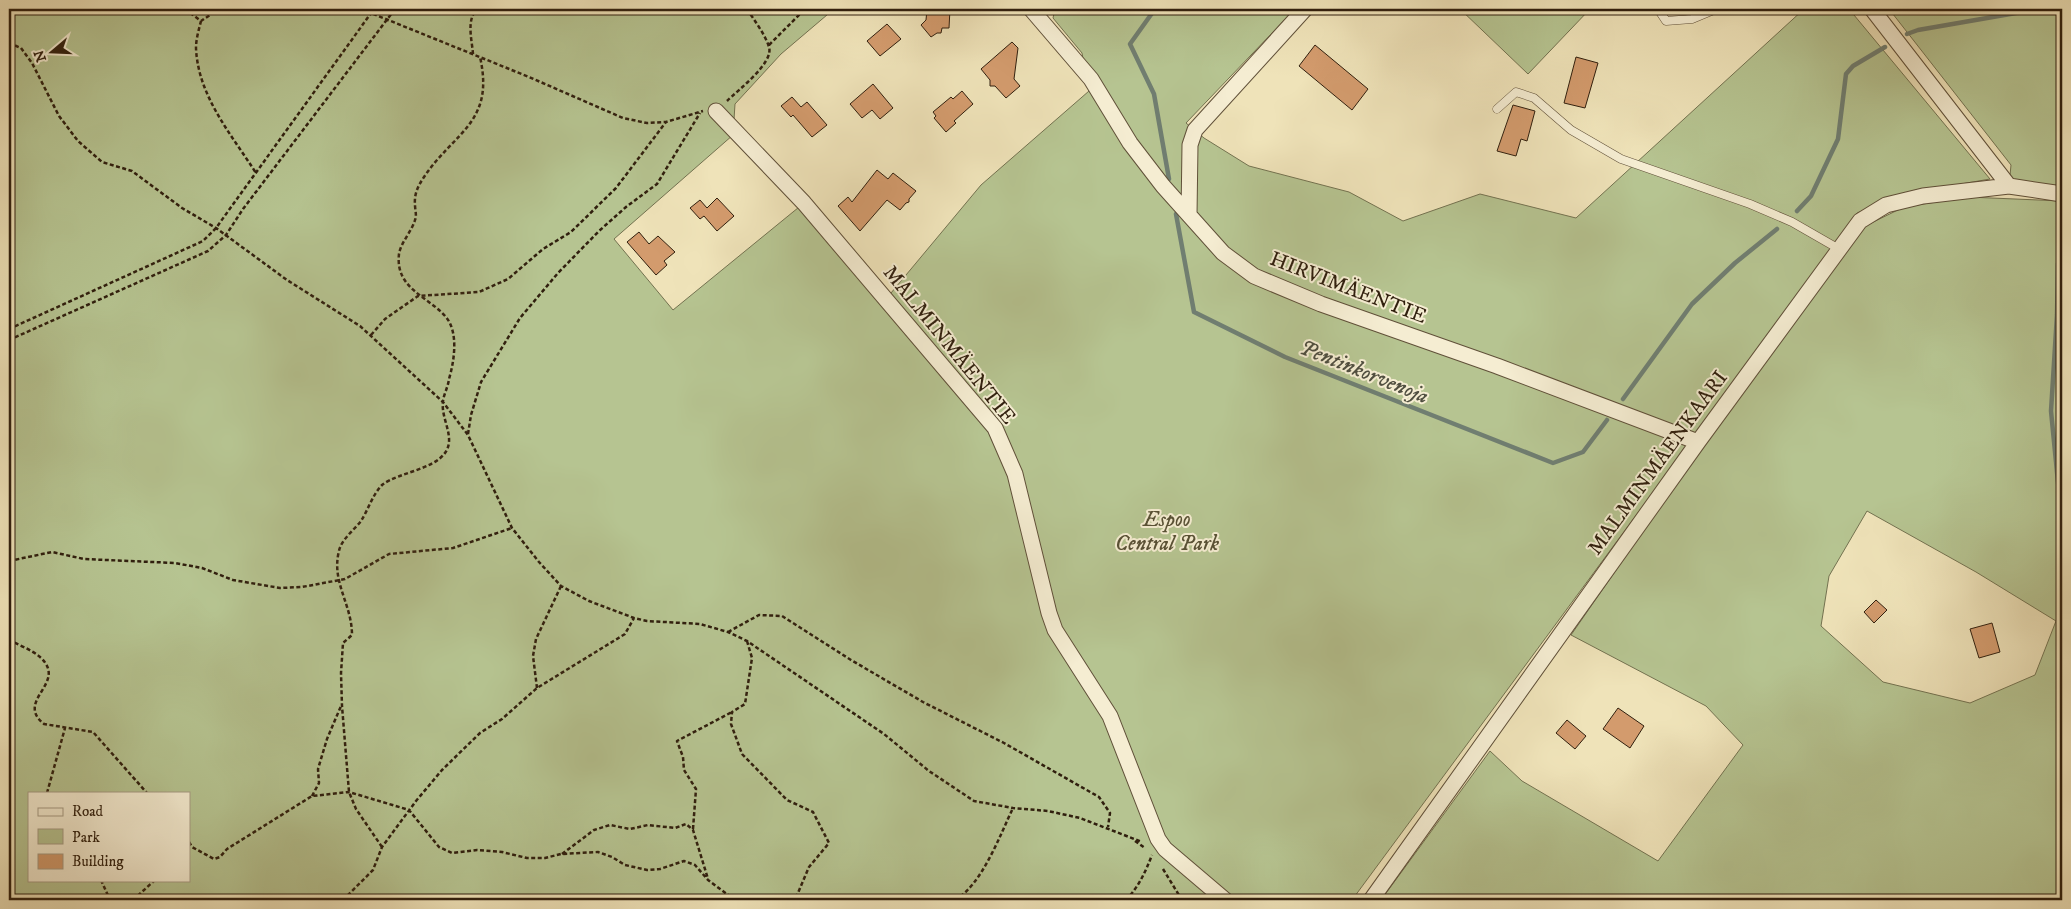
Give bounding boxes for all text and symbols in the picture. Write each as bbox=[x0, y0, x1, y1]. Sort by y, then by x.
north arrow bbox=[28, 28, 78, 78]
text: N bbox=[30, 47, 51, 64]
street label: HIRVIMÄENTIE bbox=[1266, 245, 1431, 330]
street label: MALMINMÄENTIE bbox=[877, 260, 1022, 430]
water label: Pentinkorvenoja bbox=[1296, 334, 1432, 410]
street label: MALMINMÄENKAARI bbox=[1582, 365, 1734, 560]
park label: Espoo Central Park bbox=[1115, 507, 1219, 557]
legend bbox=[28, 792, 190, 882]
text: Road bbox=[72, 802, 104, 821]
text: Park bbox=[72, 828, 101, 847]
text: Building bbox=[72, 852, 124, 871]

